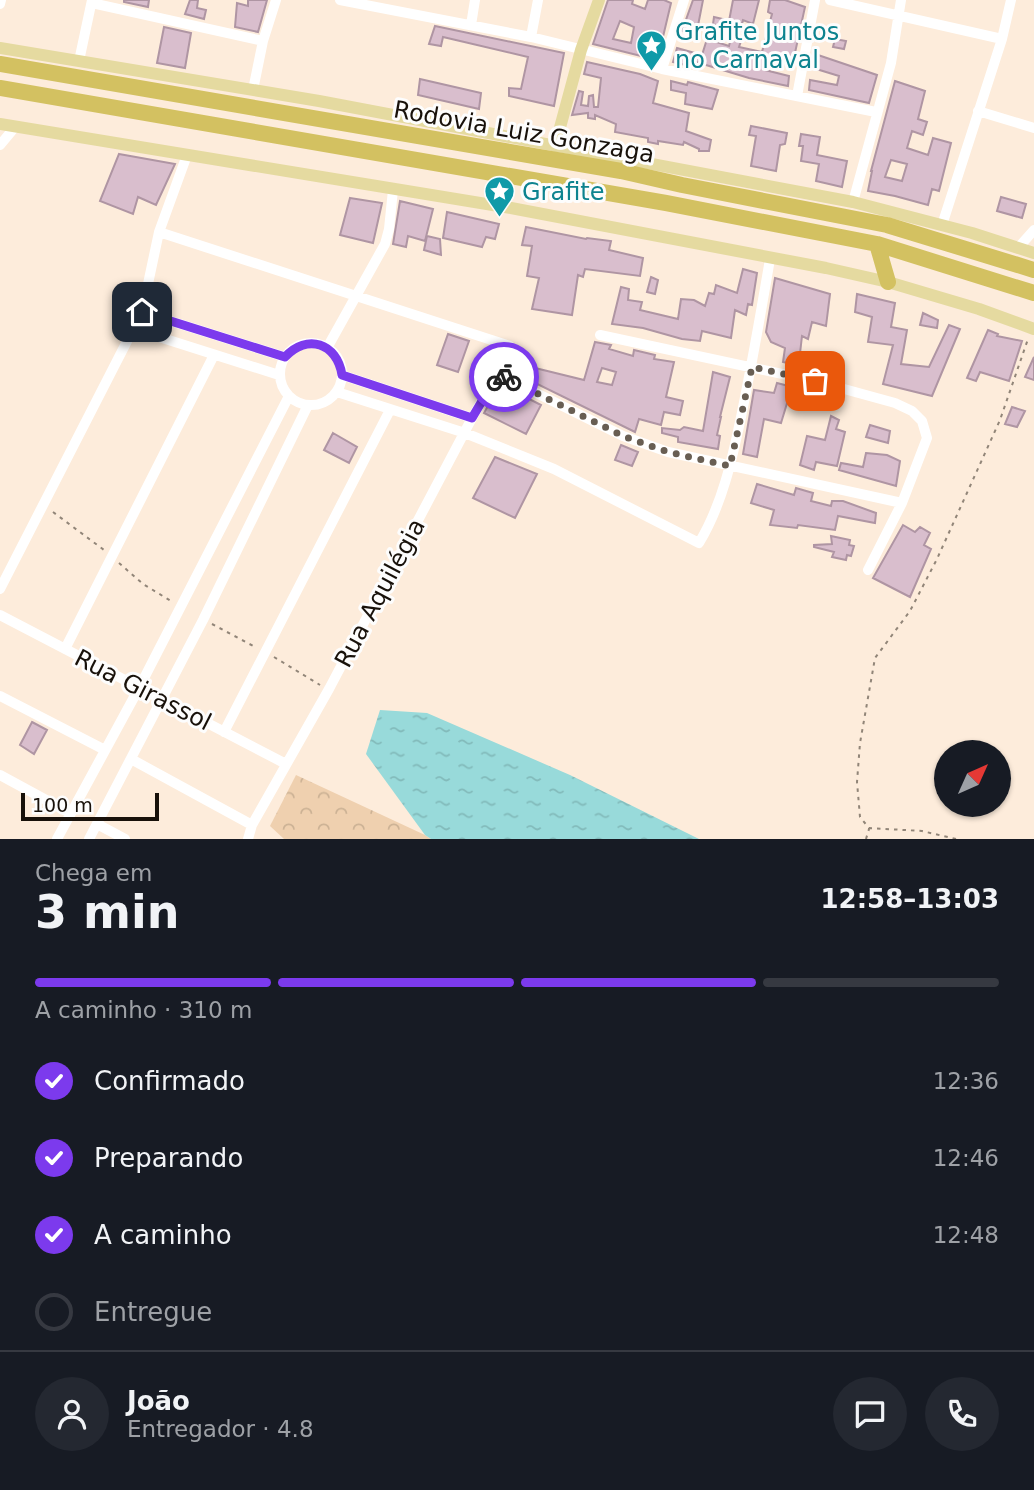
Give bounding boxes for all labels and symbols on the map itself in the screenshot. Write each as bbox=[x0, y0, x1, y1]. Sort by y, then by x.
place label: Grafite Juntos no Carnaval bbox=[675, 18, 839, 74]
place icon: Grafite Juntos no Carnaval bbox=[635, 29, 669, 73]
street label: Rodovia Luiz Gonzaga bbox=[391, 95, 657, 169]
place icon: Grafite bbox=[482, 175, 516, 219]
place label: Grafite bbox=[522, 178, 604, 206]
pin bbox=[112, 282, 172, 342]
courier bbox=[469, 342, 539, 412]
pin bbox=[785, 351, 845, 411]
street label: Rua Aquilégia bbox=[329, 514, 431, 672]
street label: Rua Girassol bbox=[70, 644, 216, 736]
north arrow bbox=[934, 740, 1012, 817]
scale bar bbox=[21, 790, 159, 822]

